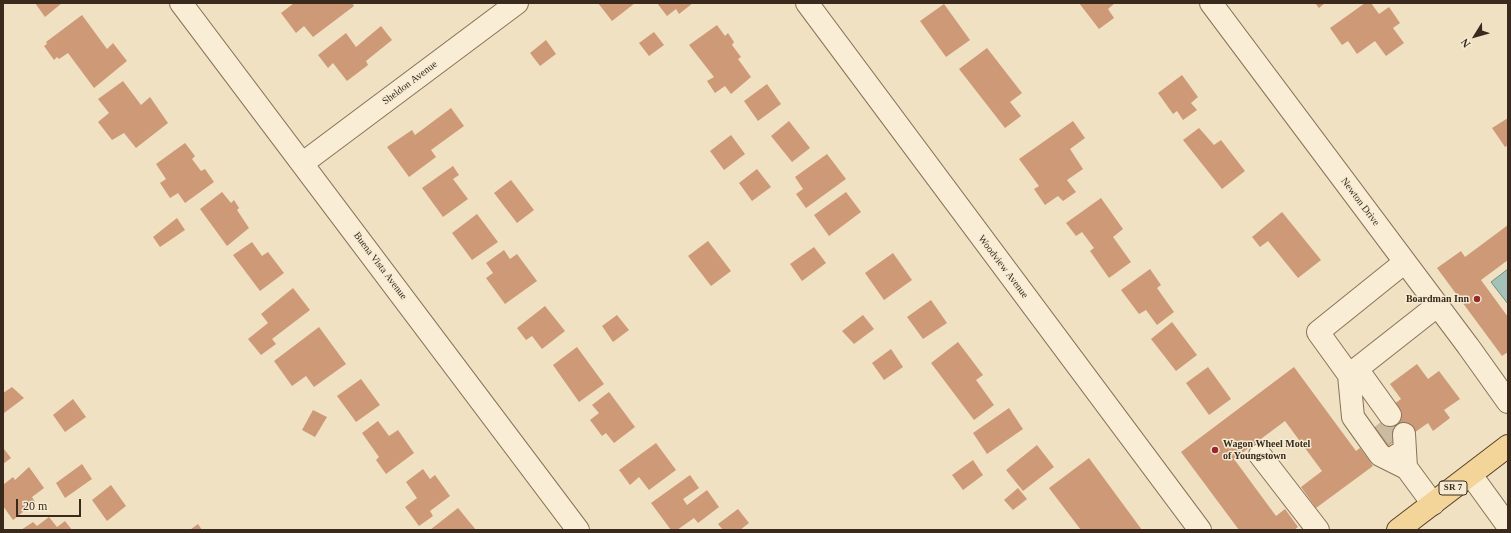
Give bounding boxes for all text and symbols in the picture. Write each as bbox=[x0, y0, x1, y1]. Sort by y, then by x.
north arrow bbox=[1455, 16, 1495, 56]
text: N bbox=[1458, 36, 1473, 50]
street label: Sheldon Avenue bbox=[380, 58, 440, 108]
street label: Newton Drive bbox=[1338, 176, 1382, 228]
street label: Buena Vista Avenue bbox=[351, 230, 409, 302]
street label: Woodview Avenue bbox=[975, 233, 1031, 301]
place label: Boardman Inn bbox=[1406, 293, 1469, 305]
marker: Boardman Inn bbox=[1472, 294, 1482, 304]
place label: Wagon Wheel Motel of Youngstown bbox=[1223, 438, 1310, 462]
marker: Wagon Wheel Motel of Youngstown bbox=[1210, 445, 1220, 455]
road number: SR 7 bbox=[1439, 481, 1467, 495]
scale bar bbox=[18, 491, 83, 517]
text: 20 m bbox=[23, 499, 47, 513]

